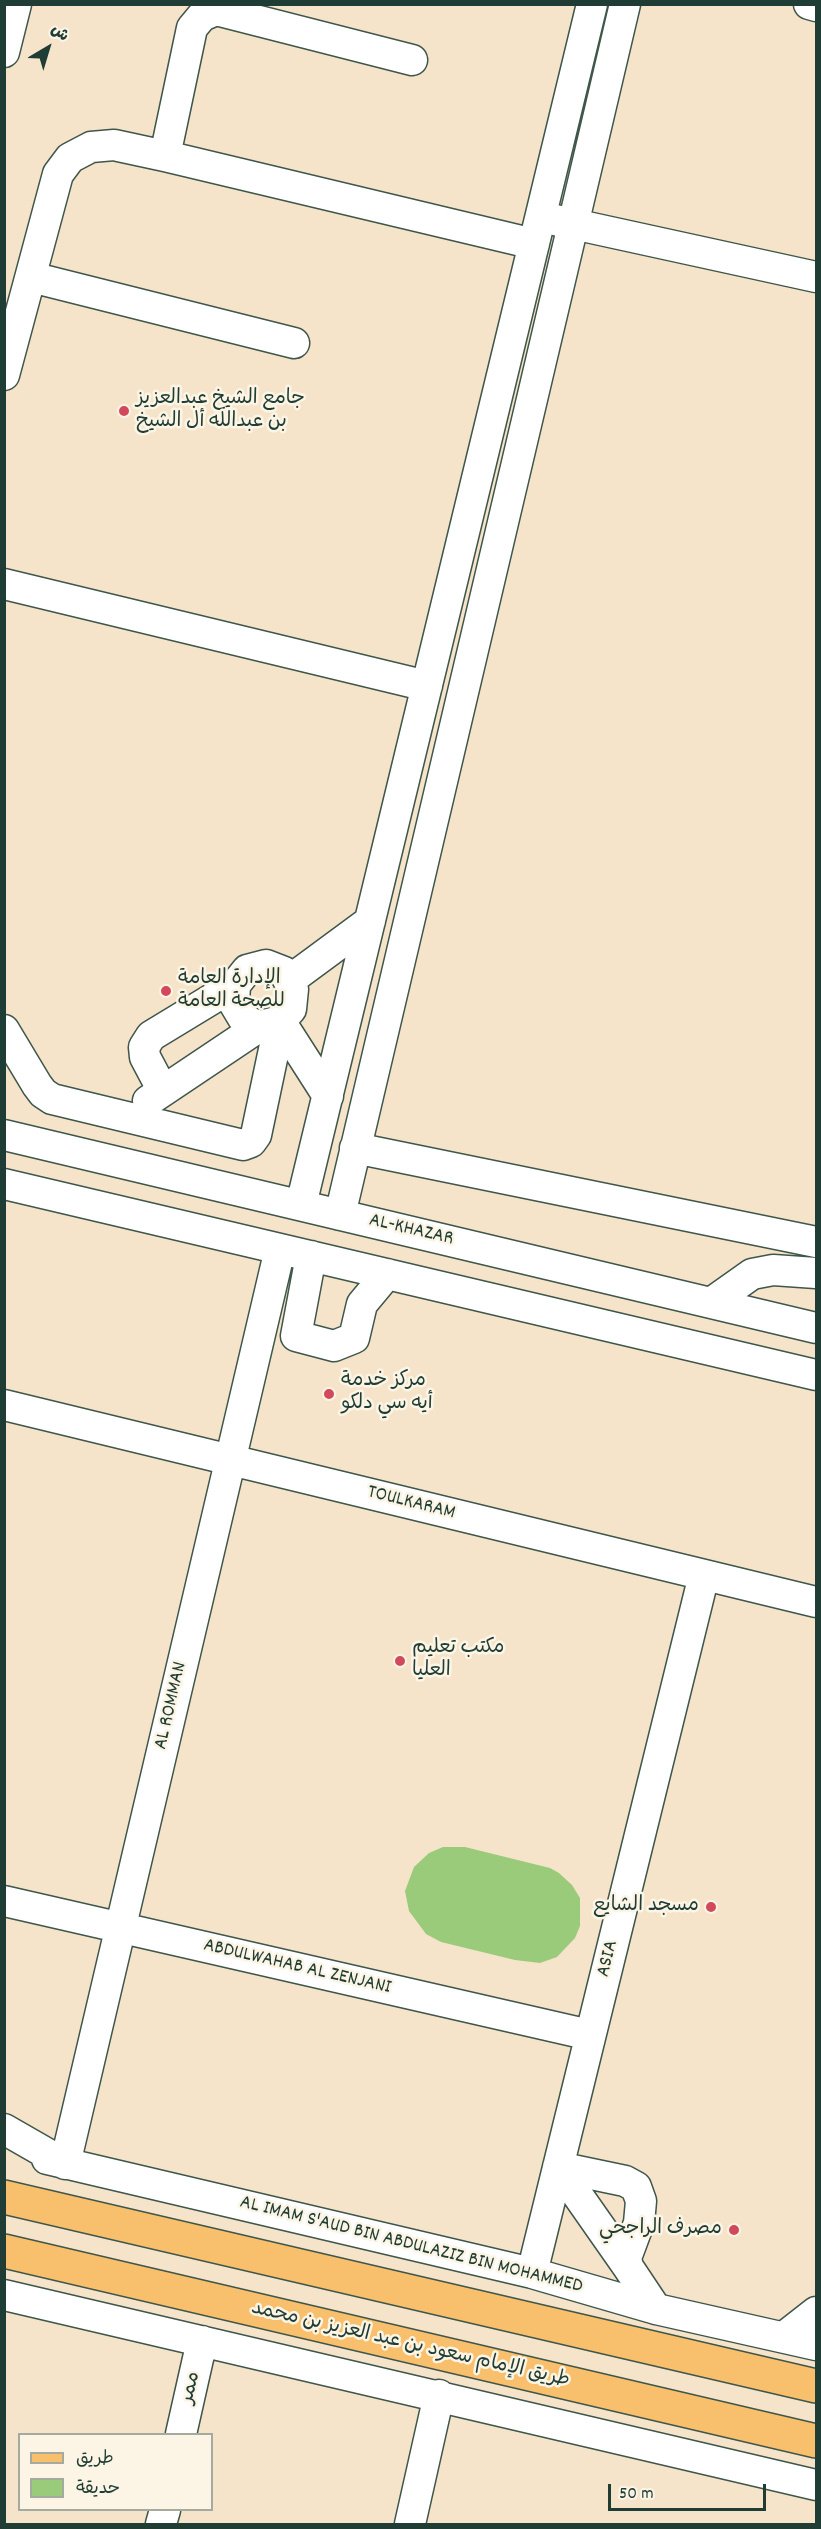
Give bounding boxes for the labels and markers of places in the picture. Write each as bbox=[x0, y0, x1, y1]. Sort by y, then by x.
place label: جامع الشيخ عبدالعزيز بن عبدالله أل الشيخ bbox=[136, 388, 305, 435]
marker: جامع الشيخ عبدالعزيز بن عبدالله أل الشيخ bbox=[117, 404, 131, 418]
place label: الإدارة العامة للصحة العامة bbox=[178, 968, 285, 1015]
marker: الإدارة العامة للصحة العامة bbox=[159, 984, 173, 998]
place label: مركز خدمة أيه سي دلكو bbox=[341, 1370, 433, 1417]
marker: مركز خدمة أيه سي دلكو bbox=[322, 1387, 336, 1401]
place label: مكتب تعليم العليا bbox=[412, 1637, 504, 1684]
marker: مكتب تعليم العليا bbox=[393, 1654, 407, 1668]
place label: مسجد الشايع bbox=[593, 1895, 699, 1919]
marker: مسجد الشايع bbox=[704, 1900, 718, 1914]
place label: مصرف الراجحي bbox=[599, 2218, 722, 2242]
marker: مصرف الراجحي bbox=[727, 2223, 741, 2237]

